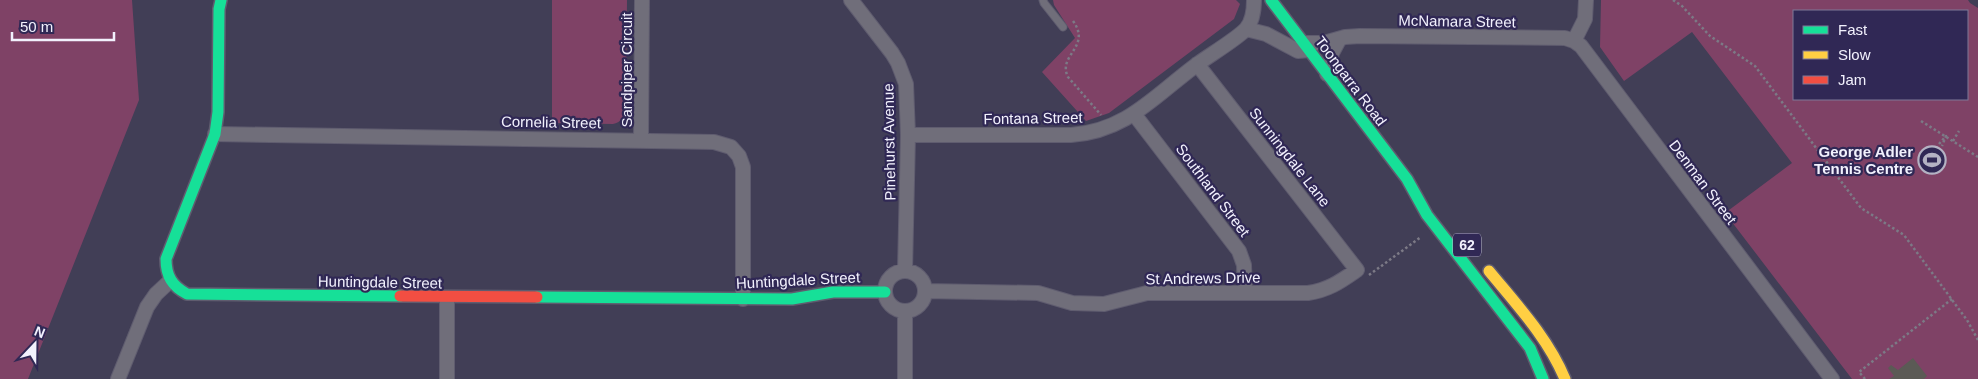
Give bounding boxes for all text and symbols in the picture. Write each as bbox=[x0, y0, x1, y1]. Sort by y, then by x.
scale bar bbox=[12, 10, 115, 42]
legend bbox=[1793, 10, 1968, 100]
street label: McNamara Street bbox=[1398, 11, 1517, 31]
street label: Sandpiper Circuit bbox=[618, 12, 635, 128]
text: 50 m bbox=[20, 18, 53, 35]
text: Fast bbox=[1838, 21, 1868, 38]
street label: Toongarra Road bbox=[1312, 33, 1390, 129]
text: Slow bbox=[1838, 46, 1871, 63]
text: Jam bbox=[1838, 71, 1866, 88]
street label: Pinehurst Avenue bbox=[879, 83, 899, 201]
street label: Sunningdale Lane bbox=[1246, 104, 1334, 210]
street label: Fontana Street bbox=[983, 109, 1084, 127]
street label: Cornelia Street bbox=[501, 113, 602, 131]
street label: Denman Street bbox=[1666, 137, 1741, 228]
street label: Southland Street bbox=[1173, 140, 1254, 240]
place label: George Adler Tennis Centre bbox=[1814, 143, 1913, 177]
sports icon: George Adler Tennis Centre bbox=[1917, 145, 1947, 175]
road number: 62 bbox=[1453, 234, 1481, 256]
street label: Huntingdale Street bbox=[736, 268, 861, 292]
street label: St Andrews Drive bbox=[1145, 268, 1261, 288]
street label: Huntingdale Street bbox=[318, 272, 443, 292]
north arrow bbox=[10, 319, 60, 369]
text: N bbox=[32, 323, 48, 341]

